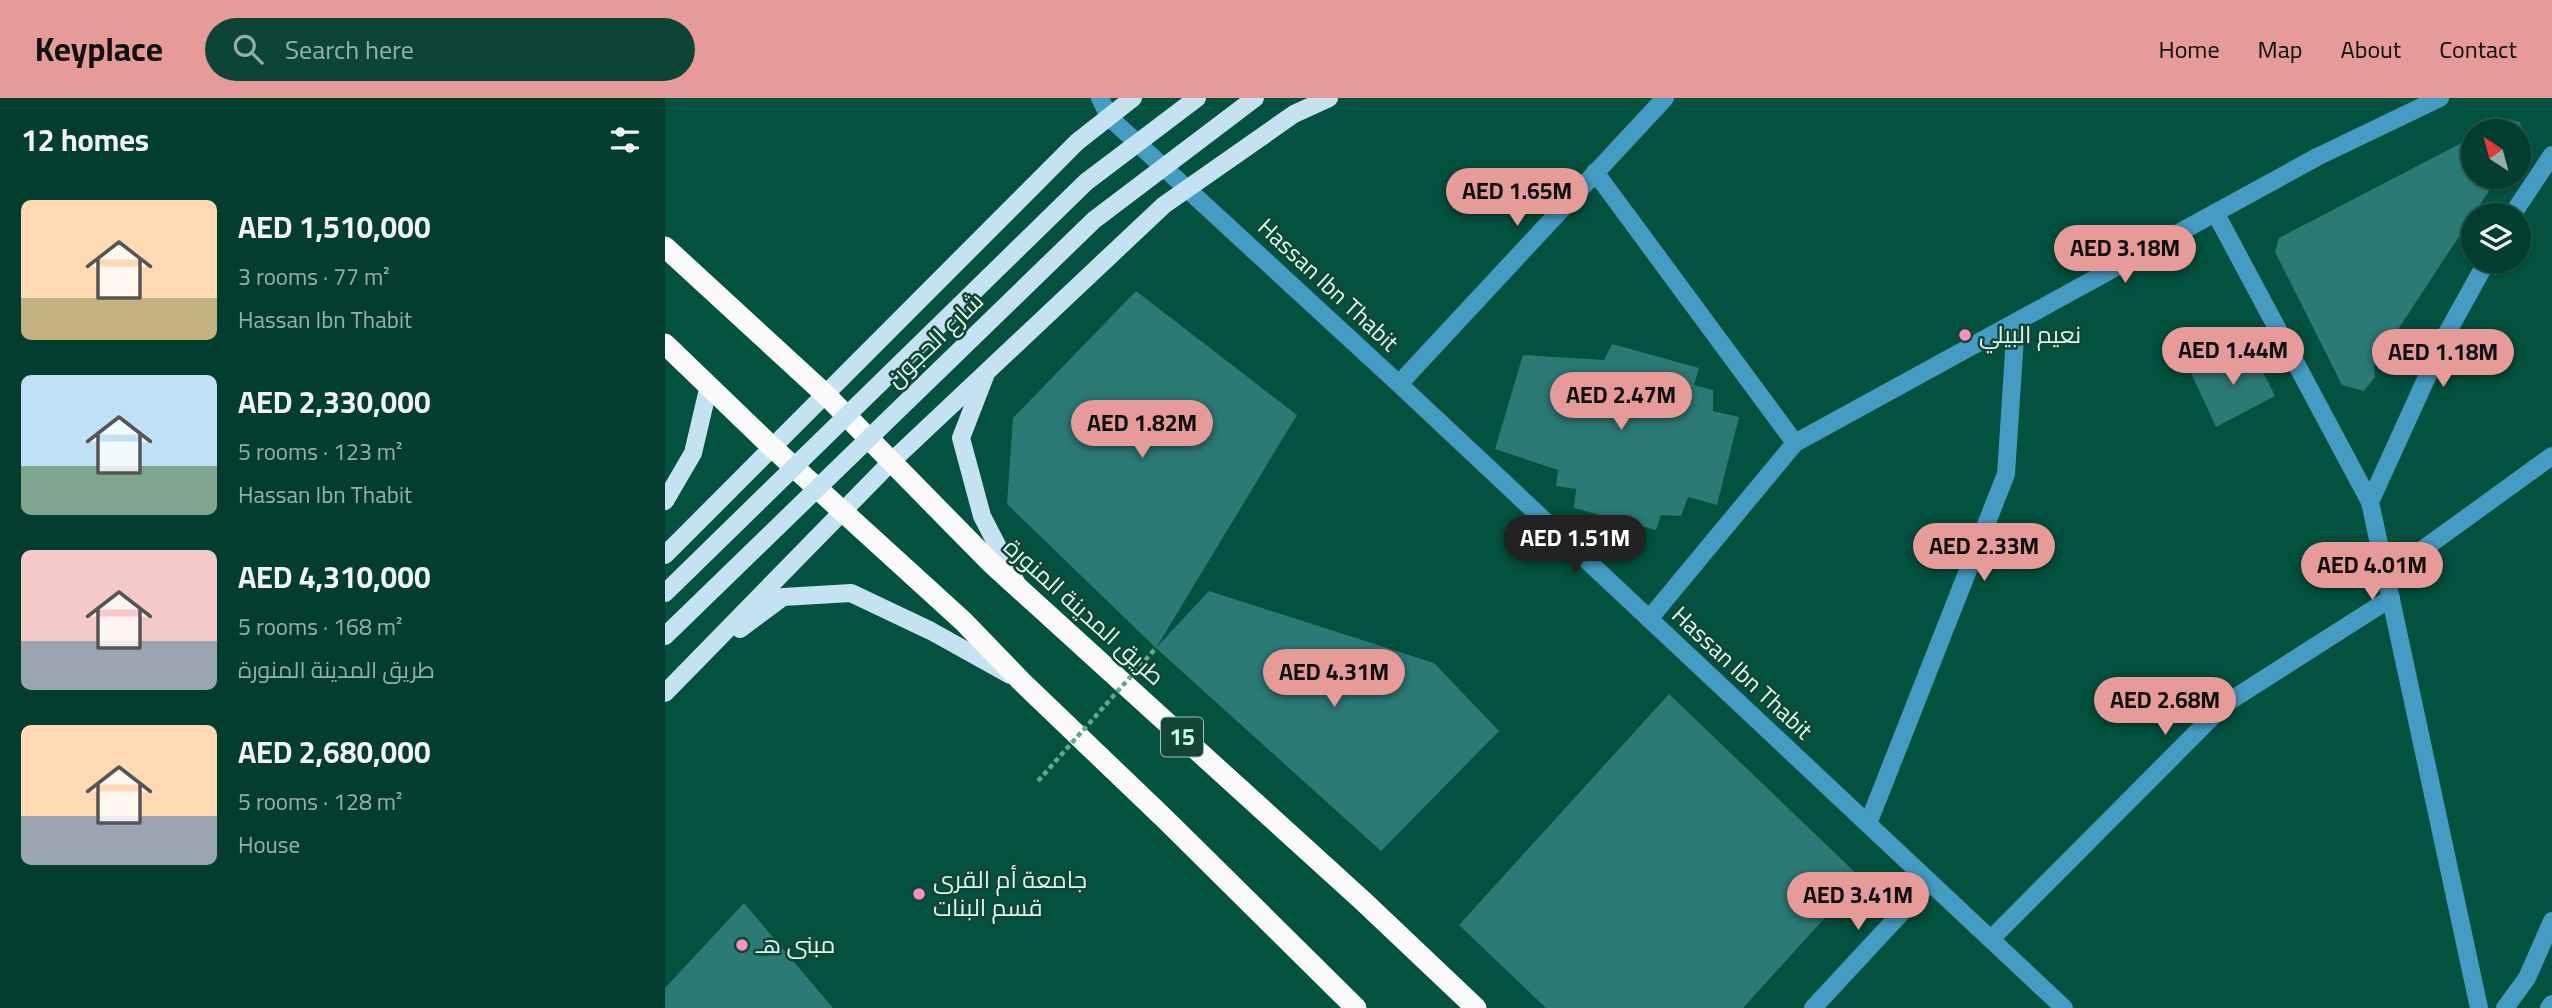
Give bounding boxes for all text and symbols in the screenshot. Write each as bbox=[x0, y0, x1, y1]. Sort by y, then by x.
text: Keyplace bbox=[35, 18, 163, 80]
search box bbox=[205, 18, 695, 81]
text: Search here bbox=[285, 25, 414, 74]
text: Home bbox=[2159, 27, 2220, 72]
text: Map bbox=[2258, 27, 2302, 72]
text: About bbox=[2340, 27, 2401, 72]
text: Contact bbox=[2439, 27, 2517, 72]
icon: search bbox=[229, 30, 267, 68]
text: 12 homes bbox=[21, 112, 149, 168]
north arrow bbox=[2461, 119, 2531, 189]
map controls bbox=[2461, 119, 2531, 273]
icon: filters bbox=[606, 121, 644, 159]
pin: AED 1.65M bbox=[1437, 169, 1597, 228]
text: AED 1.65M bbox=[1462, 169, 1572, 212]
text: AED 1,510,000 bbox=[238, 199, 431, 255]
button: layers bbox=[2461, 203, 2531, 273]
street label: Hassan Ibn Thabit bbox=[1247, 206, 1411, 363]
pin: AED 3.18M bbox=[2045, 226, 2205, 285]
text: AED 3.18M bbox=[2070, 226, 2180, 269]
icon: home bbox=[77, 228, 161, 312]
text: 3 rooms · 77 m² bbox=[238, 255, 390, 298]
street label: شارع الحجون bbox=[875, 281, 995, 399]
text: Hassan Ibn Thabit bbox=[238, 298, 412, 341]
place label: نعيم البيلي bbox=[1979, 312, 2081, 357]
marker: نعيم البيلي bbox=[1957, 327, 1973, 343]
pin: AED 1.44M bbox=[2153, 328, 2313, 387]
text: AED 1.44M bbox=[2178, 328, 2288, 371]
pin: AED 1.18M bbox=[2363, 330, 2523, 389]
text: AED 1.18M bbox=[2388, 330, 2498, 373]
pin: AED 2.47M bbox=[1541, 372, 1701, 432]
text: AED 2.47M bbox=[1566, 373, 1676, 416]
text: AED 2,330,000 bbox=[238, 374, 431, 430]
pin: AED 1.82M bbox=[1062, 400, 1222, 460]
text: AED 1.82M bbox=[1087, 401, 1197, 444]
icon: home bbox=[77, 403, 161, 487]
text: 5 rooms · 123 m² bbox=[238, 430, 403, 473]
text: Hassan Ibn Thabit bbox=[238, 473, 412, 516]
pin: AED 1.51M bbox=[1495, 516, 1655, 575]
text: AED 1.51M bbox=[1520, 516, 1630, 559]
pin: AED 2.33M bbox=[1904, 524, 2064, 583]
text: AED 2.33M bbox=[1929, 524, 2039, 567]
street label: طريق المدينة المنورة bbox=[993, 526, 1176, 697]
pin: AED 4.01M bbox=[2292, 542, 2452, 602]
text: AED 4.01M bbox=[2317, 543, 2427, 586]
text: AED 4,310,000 bbox=[238, 549, 431, 605]
icon: home bbox=[77, 578, 161, 662]
street label: Hassan Ibn Thabit bbox=[1661, 594, 1825, 751]
text: 5 rooms · 168 m² bbox=[238, 605, 403, 648]
text: طريق المدينة المنورة bbox=[238, 648, 435, 691]
pin: AED 4.31M bbox=[1254, 650, 1414, 709]
text: AED 4.31M bbox=[1279, 650, 1389, 693]
pin: AED 2.68M bbox=[2085, 678, 2245, 737]
text: AED 2.68M bbox=[2110, 678, 2220, 721]
road number: 15 bbox=[1161, 718, 1203, 757]
text: AED 2,680,000 bbox=[238, 724, 431, 780]
icon: home bbox=[77, 753, 161, 837]
text: 5 rooms · 128 m² bbox=[238, 780, 403, 823]
text: House bbox=[238, 823, 300, 866]
place label: جامعة أم القرى قسم البنات bbox=[933, 857, 1087, 930]
pin: AED 3.41M bbox=[1778, 872, 1938, 932]
text: AED 3.41M bbox=[1803, 873, 1913, 916]
marker: جامعة أم القرى قسم البنات bbox=[911, 886, 927, 902]
place label: مبنى هـ bbox=[755, 922, 836, 967]
marker: مبنى هـ bbox=[734, 937, 750, 953]

